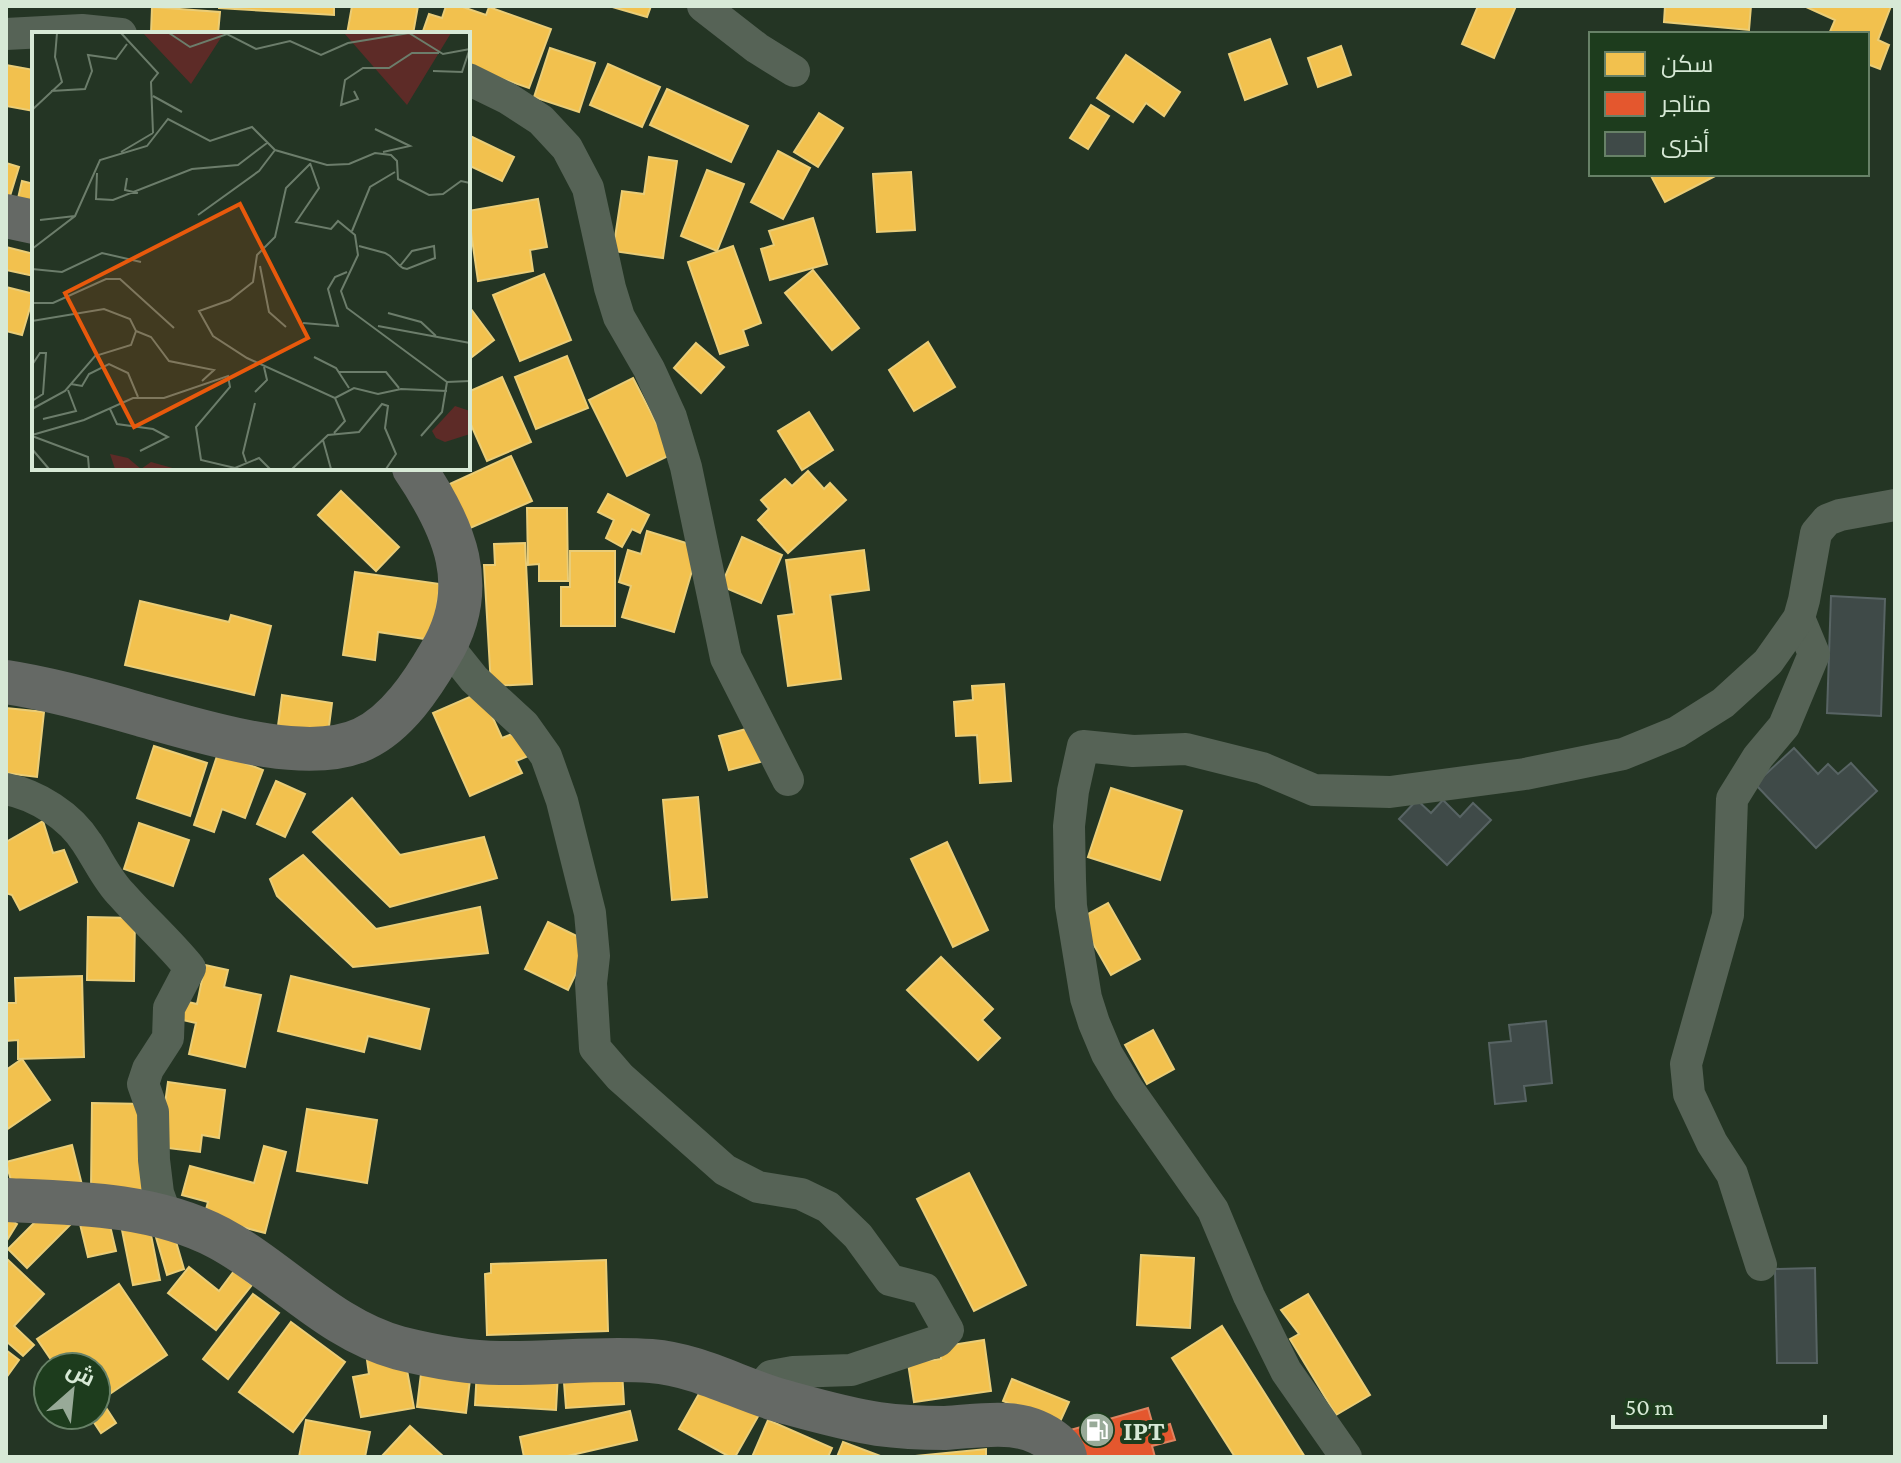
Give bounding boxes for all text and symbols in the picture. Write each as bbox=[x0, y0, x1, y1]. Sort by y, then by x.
inset map bbox=[32, 32, 470, 470]
legend bbox=[1589, 32, 1869, 176]
text: سكن bbox=[1661, 50, 1713, 78]
text: متاجر bbox=[1659, 90, 1711, 117]
text: أخرى bbox=[1661, 128, 1709, 158]
north arrow bbox=[32, 1351, 112, 1431]
text: ش bbox=[62, 1356, 99, 1392]
scale bar bbox=[1613, 1379, 1825, 1429]
text: 50 m bbox=[1625, 1393, 1674, 1420]
fuel station icon: IPT bbox=[1078, 1411, 1116, 1449]
place label: IPT bbox=[1123, 1415, 1165, 1446]

